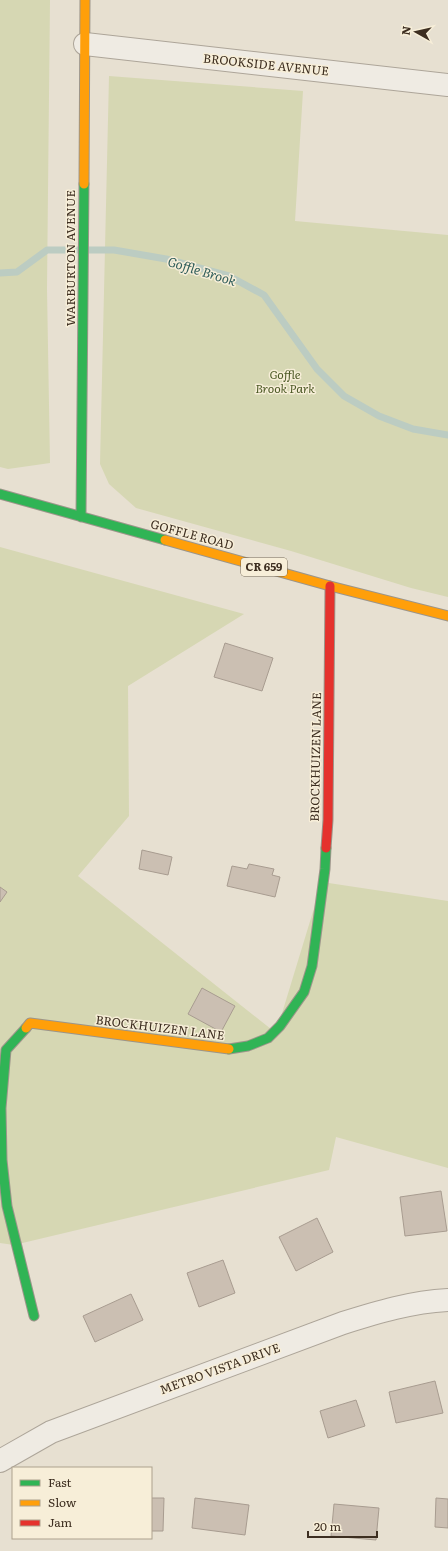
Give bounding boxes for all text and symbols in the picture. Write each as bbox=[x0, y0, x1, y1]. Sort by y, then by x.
north arrow bbox=[396, 12, 436, 52]
text: N bbox=[397, 25, 414, 36]
street label: BROOKSIDE AVENUE bbox=[202, 48, 330, 80]
street label: WARBURTON AVENUE bbox=[61, 190, 79, 326]
water label: Goffle Brook bbox=[166, 251, 239, 290]
park label: Goffle Brook Park bbox=[255, 365, 315, 397]
street label: GOFFLE ROAD bbox=[149, 514, 236, 554]
road number: CR 659 bbox=[241, 558, 287, 576]
street label: BROCKHUIZEN LANE bbox=[305, 692, 325, 822]
street label: BROCKHUIZEN LANE bbox=[95, 1010, 226, 1044]
street label: METRO VISTA DRIVE bbox=[157, 1338, 283, 1398]
legend bbox=[12, 1467, 152, 1539]
text: Fast bbox=[48, 1473, 72, 1491]
text: Slow bbox=[48, 1493, 77, 1511]
text: Jam bbox=[48, 1513, 73, 1531]
scale bar bbox=[308, 1513, 377, 1539]
text: 20 m bbox=[314, 1517, 341, 1535]

